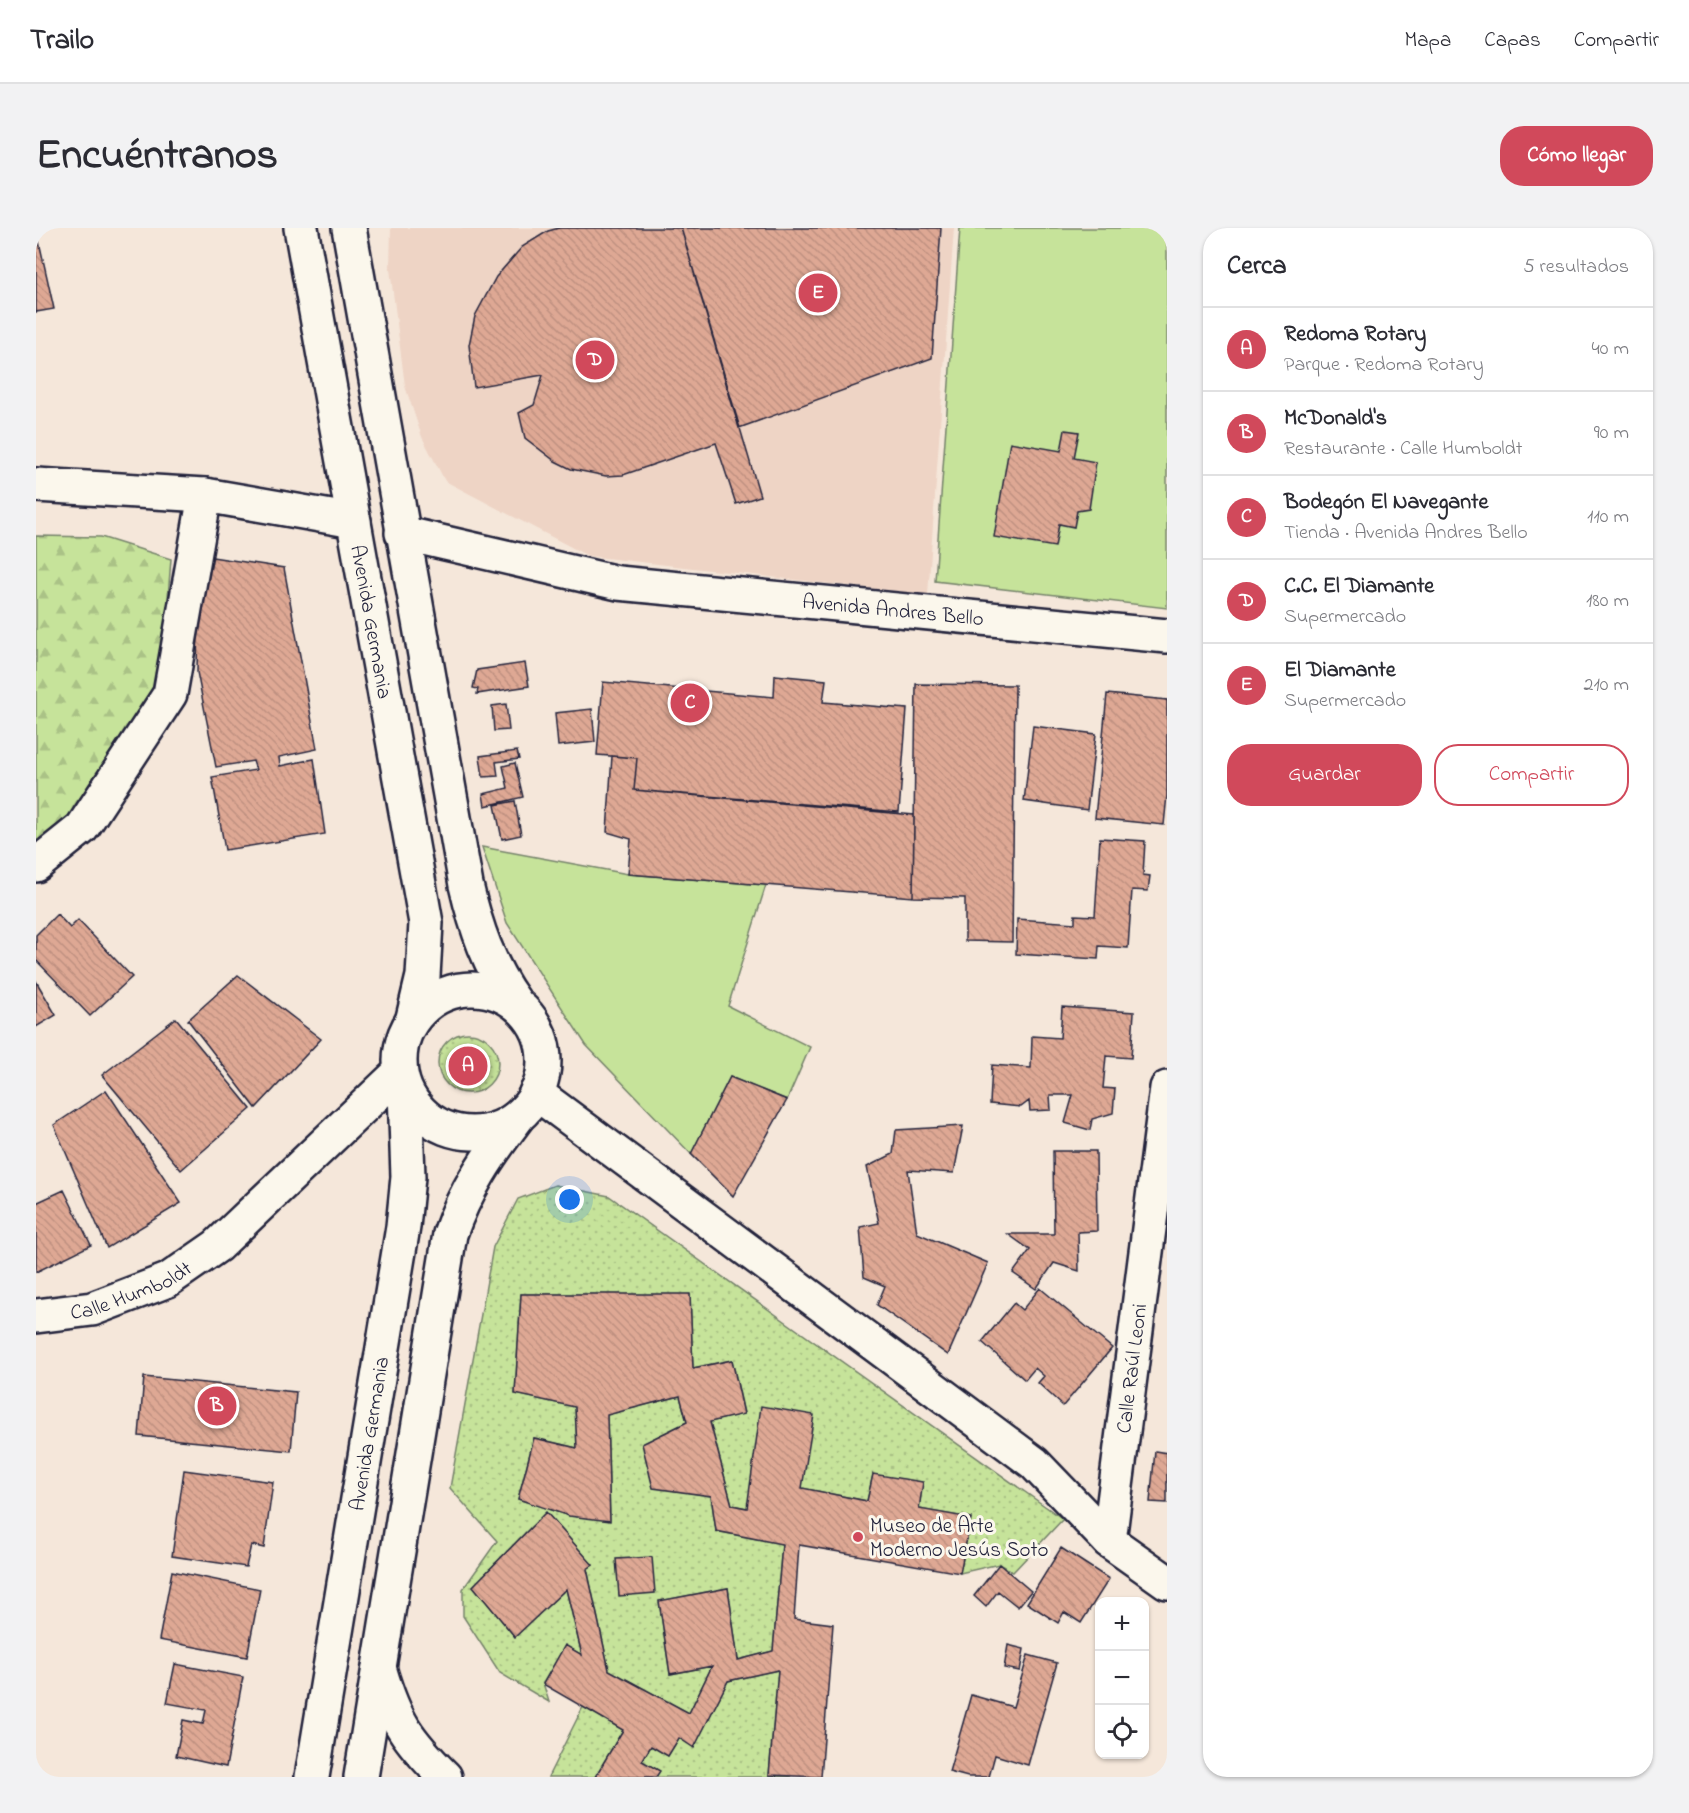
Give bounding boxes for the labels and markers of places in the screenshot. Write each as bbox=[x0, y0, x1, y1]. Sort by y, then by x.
pin: E bbox=[798, 270, 838, 316]
pin: D bbox=[576, 338, 614, 382]
pin: C bbox=[670, 680, 710, 726]
pin: A bbox=[448, 1044, 488, 1088]
pin: B bbox=[198, 1384, 237, 1428]
place label: Museo de Arte Moderno Jesús Soto bbox=[870, 1512, 1049, 1566]
marker: Museo de Arte Moderno Jesús Soto bbox=[851, 1530, 865, 1544]

